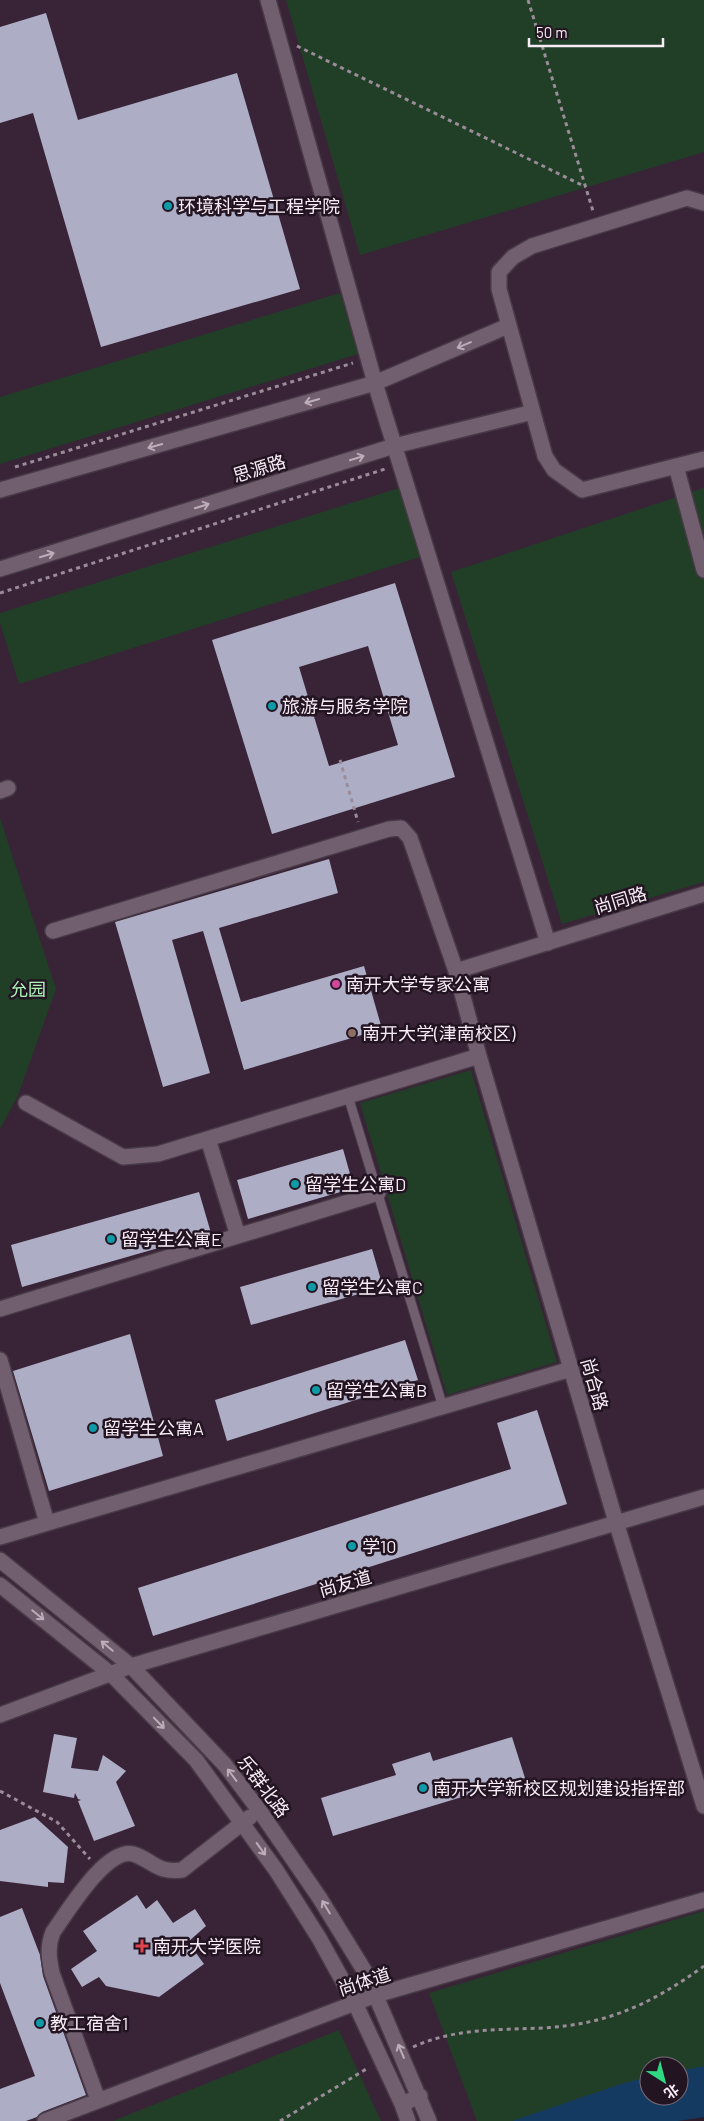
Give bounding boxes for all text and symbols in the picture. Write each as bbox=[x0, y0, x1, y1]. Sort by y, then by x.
scale bar bbox=[529, 15, 663, 47]
text: 50 m bbox=[536, 23, 568, 41]
place label: 环境科学与工程学院 bbox=[178, 195, 340, 217]
marker: 环境科学与工程学院 bbox=[162, 200, 174, 212]
one-way arrow bbox=[457, 340, 472, 350]
one-way arrow bbox=[304, 397, 320, 407]
one-way arrow bbox=[148, 441, 164, 451]
street label: 思源路 bbox=[230, 450, 288, 486]
one-way arrow bbox=[348, 452, 364, 462]
one-way arrow bbox=[193, 501, 209, 511]
one-way arrow bbox=[38, 549, 54, 559]
place label: 旅游与服务学院 bbox=[282, 695, 408, 717]
marker: 旅游与服务学院 bbox=[266, 700, 278, 712]
street label: 尚同路 bbox=[591, 882, 649, 918]
place label: 南开大学专家公寓 bbox=[346, 973, 490, 995]
park label: 允园 bbox=[10, 978, 46, 1000]
marker: 南开大学专家公寓 bbox=[330, 978, 342, 990]
place label: 南开大学(津南校区) bbox=[362, 1022, 516, 1044]
marker: 南开大学(津南校区) bbox=[346, 1027, 358, 1039]
place label: 留学生公寓D bbox=[305, 1173, 406, 1195]
marker: 留学生公寓D bbox=[289, 1178, 301, 1190]
place label: 留学生公寓E bbox=[121, 1228, 222, 1250]
marker: 留学生公寓E bbox=[105, 1233, 117, 1245]
place label: 留学生公寓C bbox=[322, 1276, 423, 1298]
marker: 留学生公寓C bbox=[306, 1281, 318, 1293]
street label: 尚合路 bbox=[577, 1355, 613, 1413]
place label: 留学生公寓B bbox=[326, 1379, 427, 1401]
marker: 留学生公寓B bbox=[310, 1384, 322, 1396]
place label: 留学生公寓A bbox=[103, 1417, 204, 1439]
marker: 留学生公寓A bbox=[87, 1422, 99, 1434]
place label: 学10 bbox=[362, 1535, 396, 1557]
marker: 学10 bbox=[346, 1540, 358, 1552]
street label: 尚友道 bbox=[316, 1565, 374, 1601]
one-way arrow bbox=[31, 1610, 44, 1621]
one-way arrow bbox=[100, 1641, 113, 1652]
one-way arrow bbox=[153, 1717, 166, 1729]
street label: 乐群北路 bbox=[234, 1751, 294, 1821]
one-way arrow bbox=[227, 1769, 238, 1782]
place label: 南开大学新校区规划建设指挥部 bbox=[433, 1777, 685, 1799]
marker: 南开大学新校区规划建设指挥部 bbox=[417, 1782, 429, 1794]
one-way arrow bbox=[256, 1842, 266, 1856]
one-way arrow bbox=[321, 1901, 331, 1915]
place label: 南开大学医院 bbox=[153, 1935, 261, 1957]
marker: 南开大学医院 bbox=[135, 1939, 149, 1953]
street label: 尚体道 bbox=[335, 1962, 393, 2000]
place label: 教工宿舍1 bbox=[50, 2012, 128, 2034]
marker: 教工宿舍1 bbox=[34, 2017, 46, 2029]
one-way arrow bbox=[395, 2044, 404, 2059]
north arrow bbox=[639, 2056, 689, 2106]
text: 北 bbox=[661, 2081, 683, 2103]

